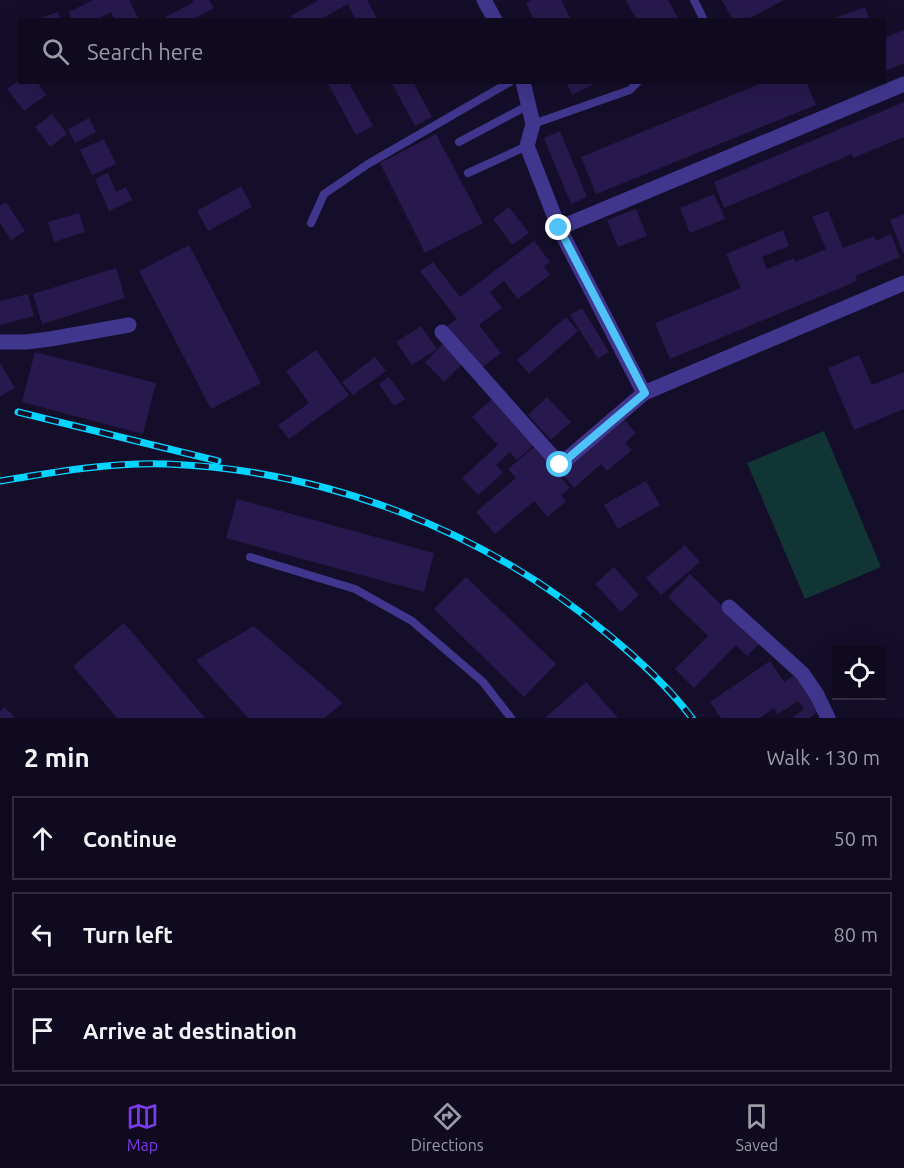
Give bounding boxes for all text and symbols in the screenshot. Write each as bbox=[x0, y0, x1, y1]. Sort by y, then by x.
search box bbox=[18, 18, 886, 84]
icon: search bbox=[39, 35, 72, 68]
text: Search here bbox=[87, 39, 203, 64]
route end bbox=[545, 214, 571, 240]
route start bbox=[546, 451, 572, 477]
map controls bbox=[832, 646, 886, 700]
button: locate bbox=[832, 646, 886, 700]
text: 2 min bbox=[24, 743, 90, 772]
text: Walk · 130 m bbox=[767, 746, 880, 769]
icon: ahead bbox=[26, 822, 59, 855]
text: Continue bbox=[83, 826, 177, 851]
text: 50 m bbox=[834, 827, 878, 850]
icon: left bbox=[26, 918, 59, 951]
text: Turn left bbox=[83, 922, 173, 947]
text: 80 m bbox=[834, 923, 878, 946]
icon: arrive bbox=[26, 1014, 59, 1047]
text: Arrive at destination bbox=[83, 1018, 297, 1043]
tab: Map bbox=[126, 1100, 159, 1154]
tab: Directions bbox=[411, 1100, 484, 1154]
tab: Saved bbox=[736, 1100, 778, 1154]

